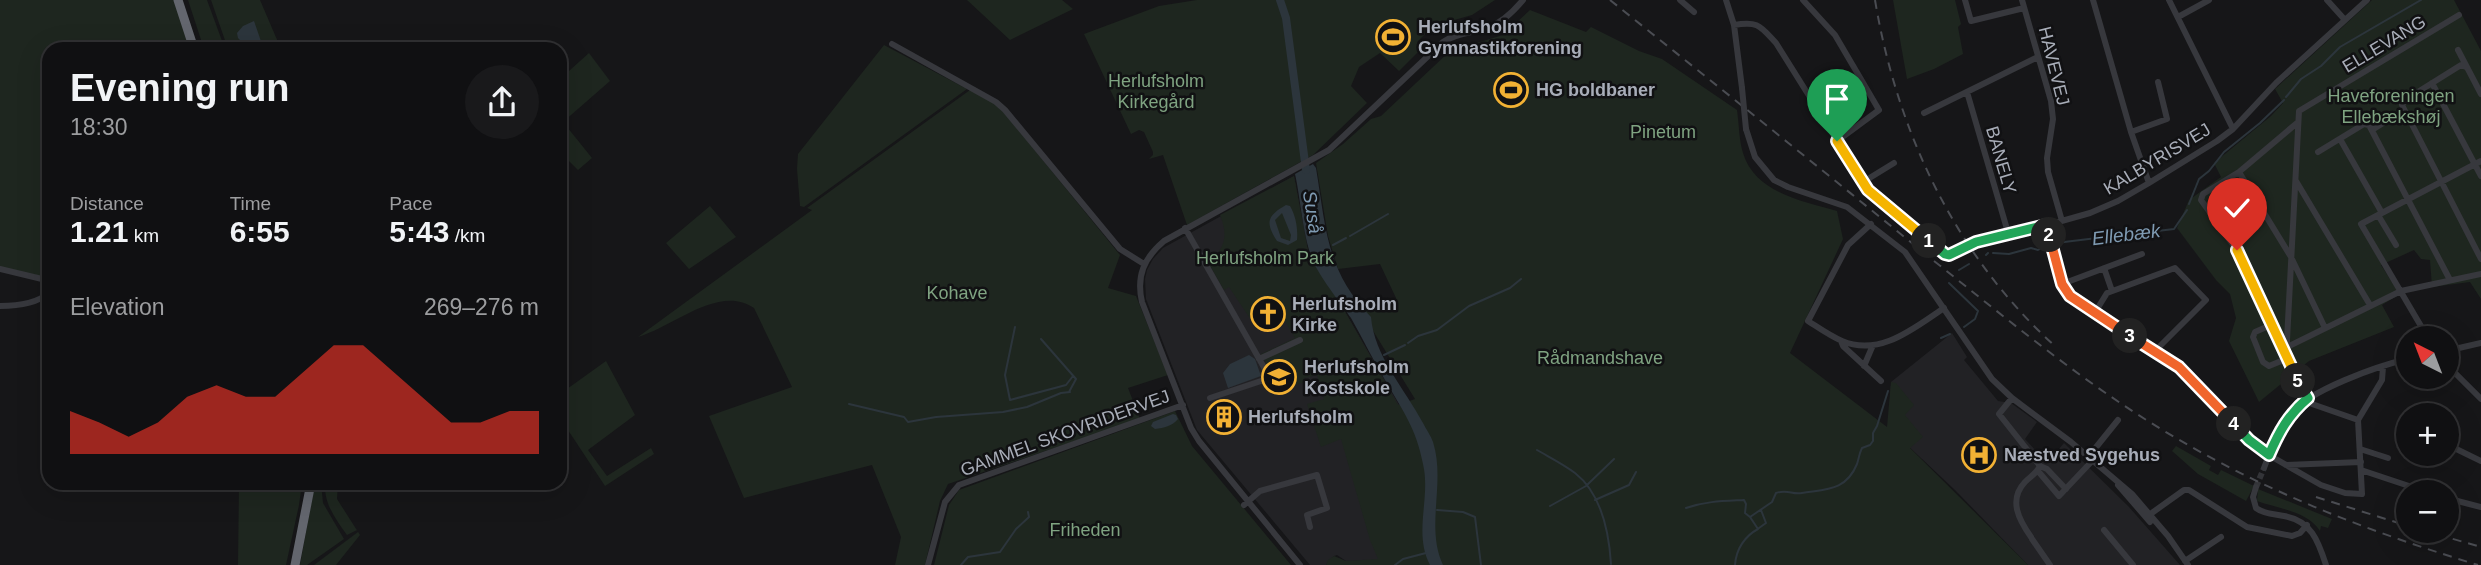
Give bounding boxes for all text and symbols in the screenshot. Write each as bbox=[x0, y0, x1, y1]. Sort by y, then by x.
street label: ELLEVANG bbox=[2339, 11, 2429, 77]
place label: Herlufsholm Gymnastikforening bbox=[1418, 17, 1582, 58]
sports icon: Herlufsholm Gymnastikforening bbox=[1374, 18, 1412, 56]
street label: HAVEVEJ bbox=[2035, 24, 2073, 108]
button: share bbox=[465, 65, 539, 139]
text: Evening run bbox=[70, 67, 290, 109]
pin bbox=[1807, 69, 1867, 141]
park label: Herlufsholm Kirkegård bbox=[1108, 71, 1204, 112]
sports icon: HG boldbaner bbox=[1492, 71, 1530, 109]
place label: HG boldbaner bbox=[1536, 80, 1655, 100]
icon: arrive bbox=[1818, 80, 1856, 118]
park label: Haveforeningen Ellebækshøj bbox=[2327, 86, 2455, 127]
text: 18:30 bbox=[70, 114, 128, 140]
street label: KALBYRISVEJ bbox=[2100, 119, 2214, 199]
park label: Pinetum bbox=[1630, 122, 1696, 142]
street label: BANELY bbox=[1982, 124, 2020, 196]
pin bbox=[2207, 178, 2267, 250]
water label: Suså bbox=[1299, 189, 1326, 235]
icon: check bbox=[2218, 189, 2256, 227]
text: Distance bbox=[70, 193, 144, 214]
text: Time bbox=[230, 193, 271, 214]
text: Pace bbox=[389, 193, 433, 214]
text: 1.21 bbox=[70, 215, 128, 248]
text: 6:55 bbox=[230, 215, 290, 248]
text: 5:43 bbox=[389, 215, 449, 248]
pin: 2 bbox=[2032, 218, 2066, 252]
water label: Ellebæk bbox=[2091, 220, 2163, 249]
pin: 1 bbox=[1912, 224, 1946, 258]
text: 2 bbox=[2043, 224, 2054, 245]
text: km bbox=[128, 225, 159, 246]
text: /km bbox=[449, 225, 485, 246]
text: 1 bbox=[1923, 230, 1934, 251]
park label: Herlufsholm Park bbox=[1196, 248, 1335, 268]
park label: Kohave bbox=[926, 283, 988, 303]
text: Elevation bbox=[70, 294, 165, 320]
text: 269–276 m bbox=[424, 294, 539, 320]
place label: Herlufsholm Kirke bbox=[1292, 294, 1397, 335]
church icon: Herlufsholm Kirke bbox=[1249, 295, 1287, 333]
pin: 3 bbox=[2112, 318, 2148, 354]
text: 3 bbox=[2124, 325, 2135, 346]
north arrow bbox=[2396, 326, 2459, 388]
map controls bbox=[2396, 326, 2459, 543]
park label: Rådmandshave bbox=[1537, 348, 1663, 368]
place label: Herlufsholm Kostskole bbox=[1304, 357, 1409, 398]
school or university icon: Herlufsholm Kostskole bbox=[1260, 358, 1298, 396]
pin: 5 bbox=[2280, 364, 2316, 398]
text: 5 bbox=[2292, 370, 2303, 391]
street label: GAMMEL SKOVRIDERVEJ bbox=[958, 386, 1172, 480]
building icon: Herlufsholm bbox=[1205, 398, 1243, 436]
button: + bbox=[2396, 403, 2459, 466]
pin: 4 bbox=[2216, 406, 2252, 442]
place label: Herlufsholm bbox=[1248, 407, 1353, 427]
text: 4 bbox=[2228, 413, 2239, 434]
hospital icon: Næstved Sygehus bbox=[1960, 436, 1998, 474]
place label: Næstved Sygehus bbox=[2004, 445, 2160, 465]
button: − bbox=[2396, 480, 2459, 543]
park label: Friheden bbox=[1049, 520, 1121, 540]

